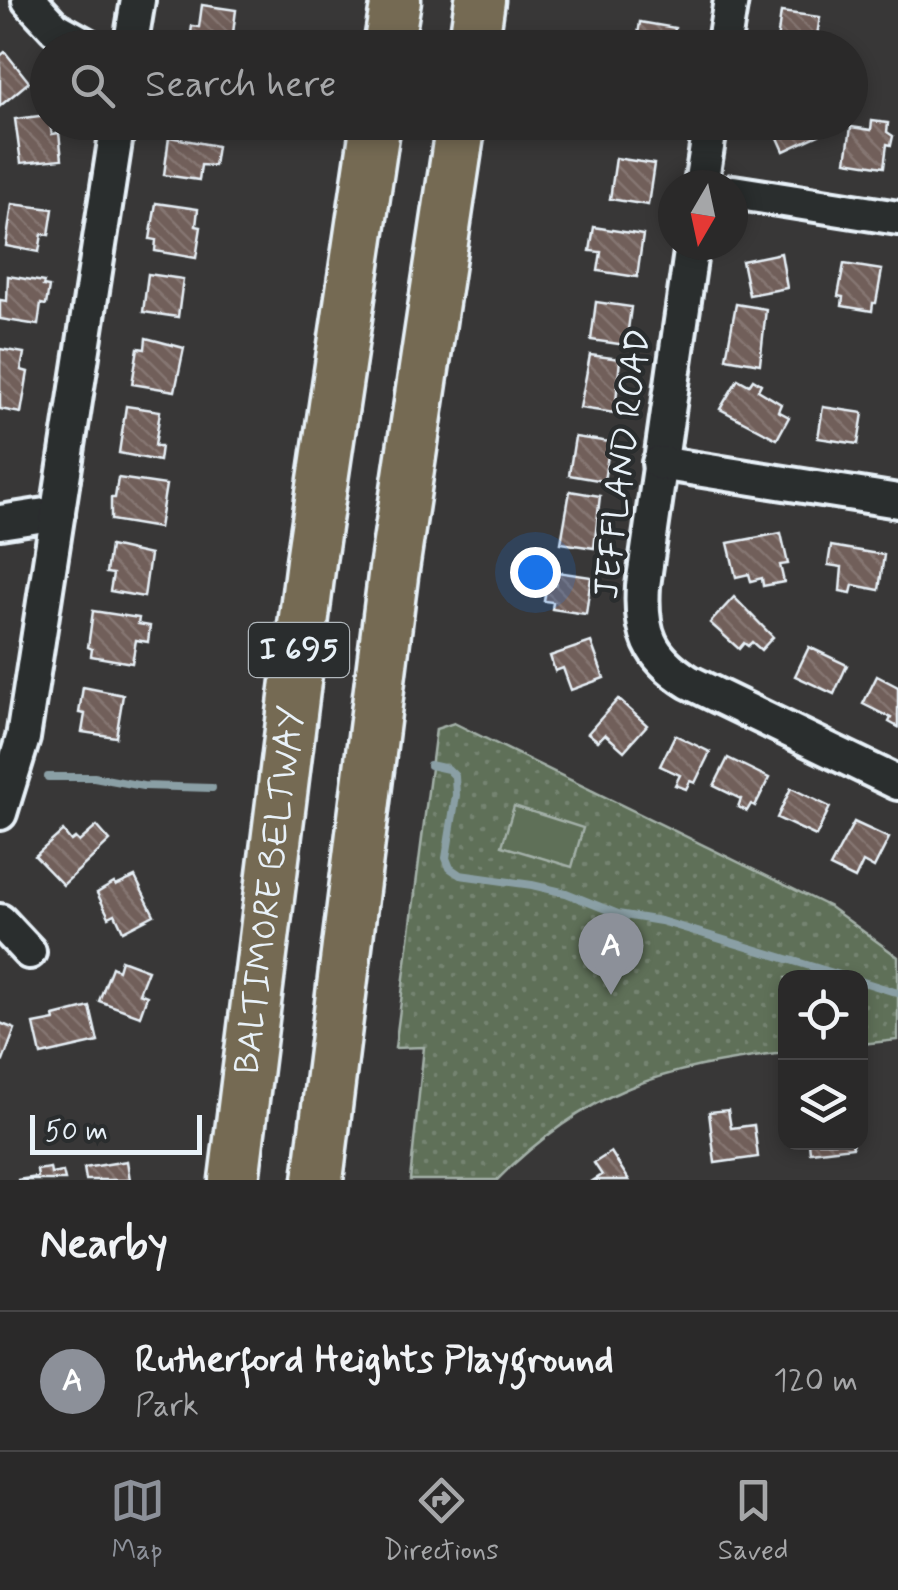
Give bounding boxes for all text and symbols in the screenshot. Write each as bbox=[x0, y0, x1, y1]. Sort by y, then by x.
search box bbox=[30, 30, 868, 140]
icon: search bbox=[65, 58, 120, 113]
text: Search here bbox=[145, 61, 336, 110]
north arrow bbox=[658, 170, 748, 260]
street label: JEFFLAND ROAD bbox=[584, 326, 662, 602]
your location bbox=[510, 547, 561, 598]
road number: I 695 bbox=[249, 623, 349, 677]
street label: BALTIMORE BELTWAY bbox=[224, 704, 316, 1077]
pin: A bbox=[578, 912, 644, 995]
map controls bbox=[778, 970, 868, 1150]
button: locate bbox=[778, 970, 868, 1060]
button: layers bbox=[778, 1060, 868, 1150]
scale bar bbox=[30, 1110, 202, 1154]
text: 50 m bbox=[45, 1114, 108, 1151]
text: Nearby bbox=[40, 1218, 168, 1273]
text: Rutherford Heights Playground bbox=[135, 1336, 614, 1385]
text: A bbox=[62, 1360, 83, 1402]
text: 120 m bbox=[773, 1360, 858, 1402]
text: Park bbox=[135, 1385, 199, 1427]
tab: Map bbox=[110, 1473, 165, 1570]
tab: Directions bbox=[384, 1473, 499, 1570]
tab: Saved bbox=[718, 1473, 788, 1570]

